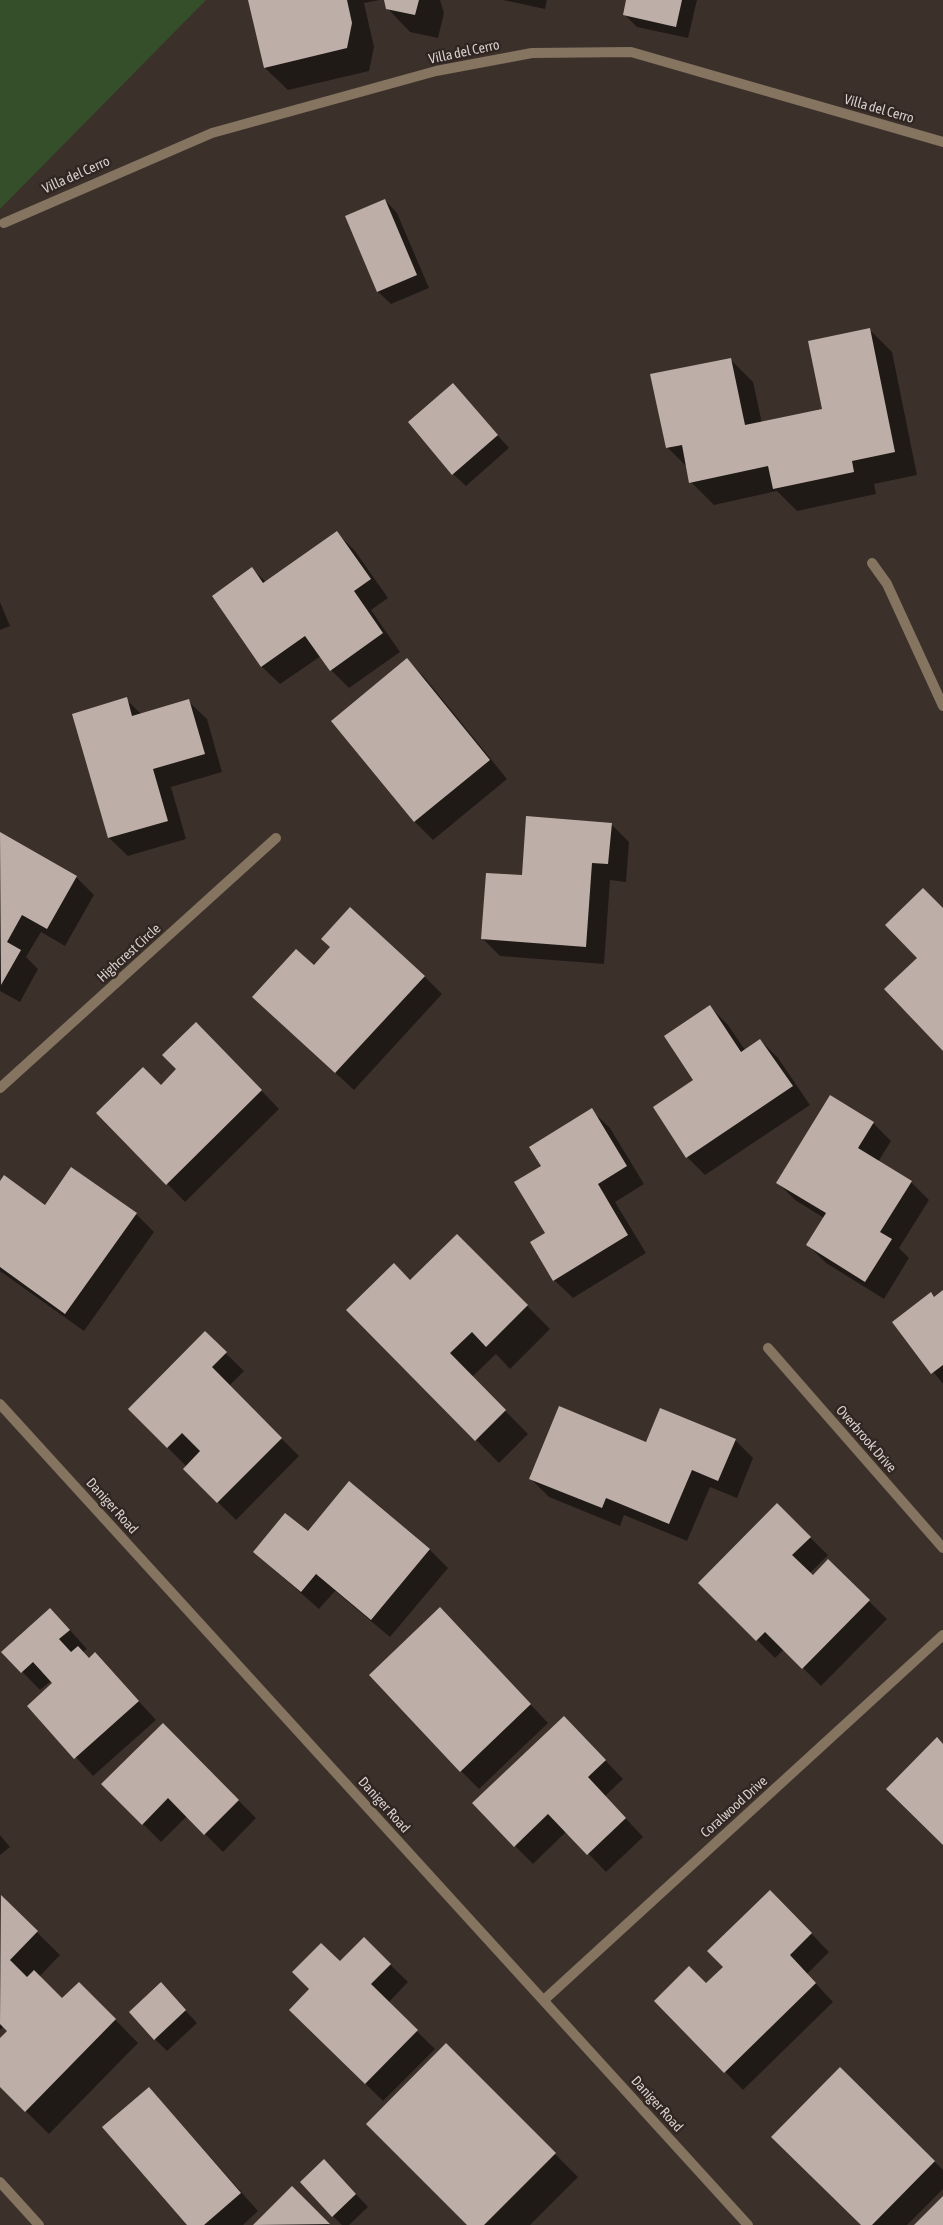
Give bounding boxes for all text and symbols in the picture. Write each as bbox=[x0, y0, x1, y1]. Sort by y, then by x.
street label: Villa del Cerro bbox=[427, 36, 501, 68]
street label: Villa del Cerro bbox=[842, 91, 916, 127]
street label: Villa del Cerro bbox=[40, 153, 112, 197]
street label: Highcrest Circle bbox=[94, 920, 164, 986]
street label: Overbrook Drive bbox=[832, 1402, 900, 1476]
street label: Daniger Road bbox=[83, 1475, 141, 1537]
street label: Coralwood Drive bbox=[697, 1773, 771, 1841]
street label: Daniger Road bbox=[355, 1774, 413, 1836]
street label: Daniger Road bbox=[628, 2073, 686, 2135]

